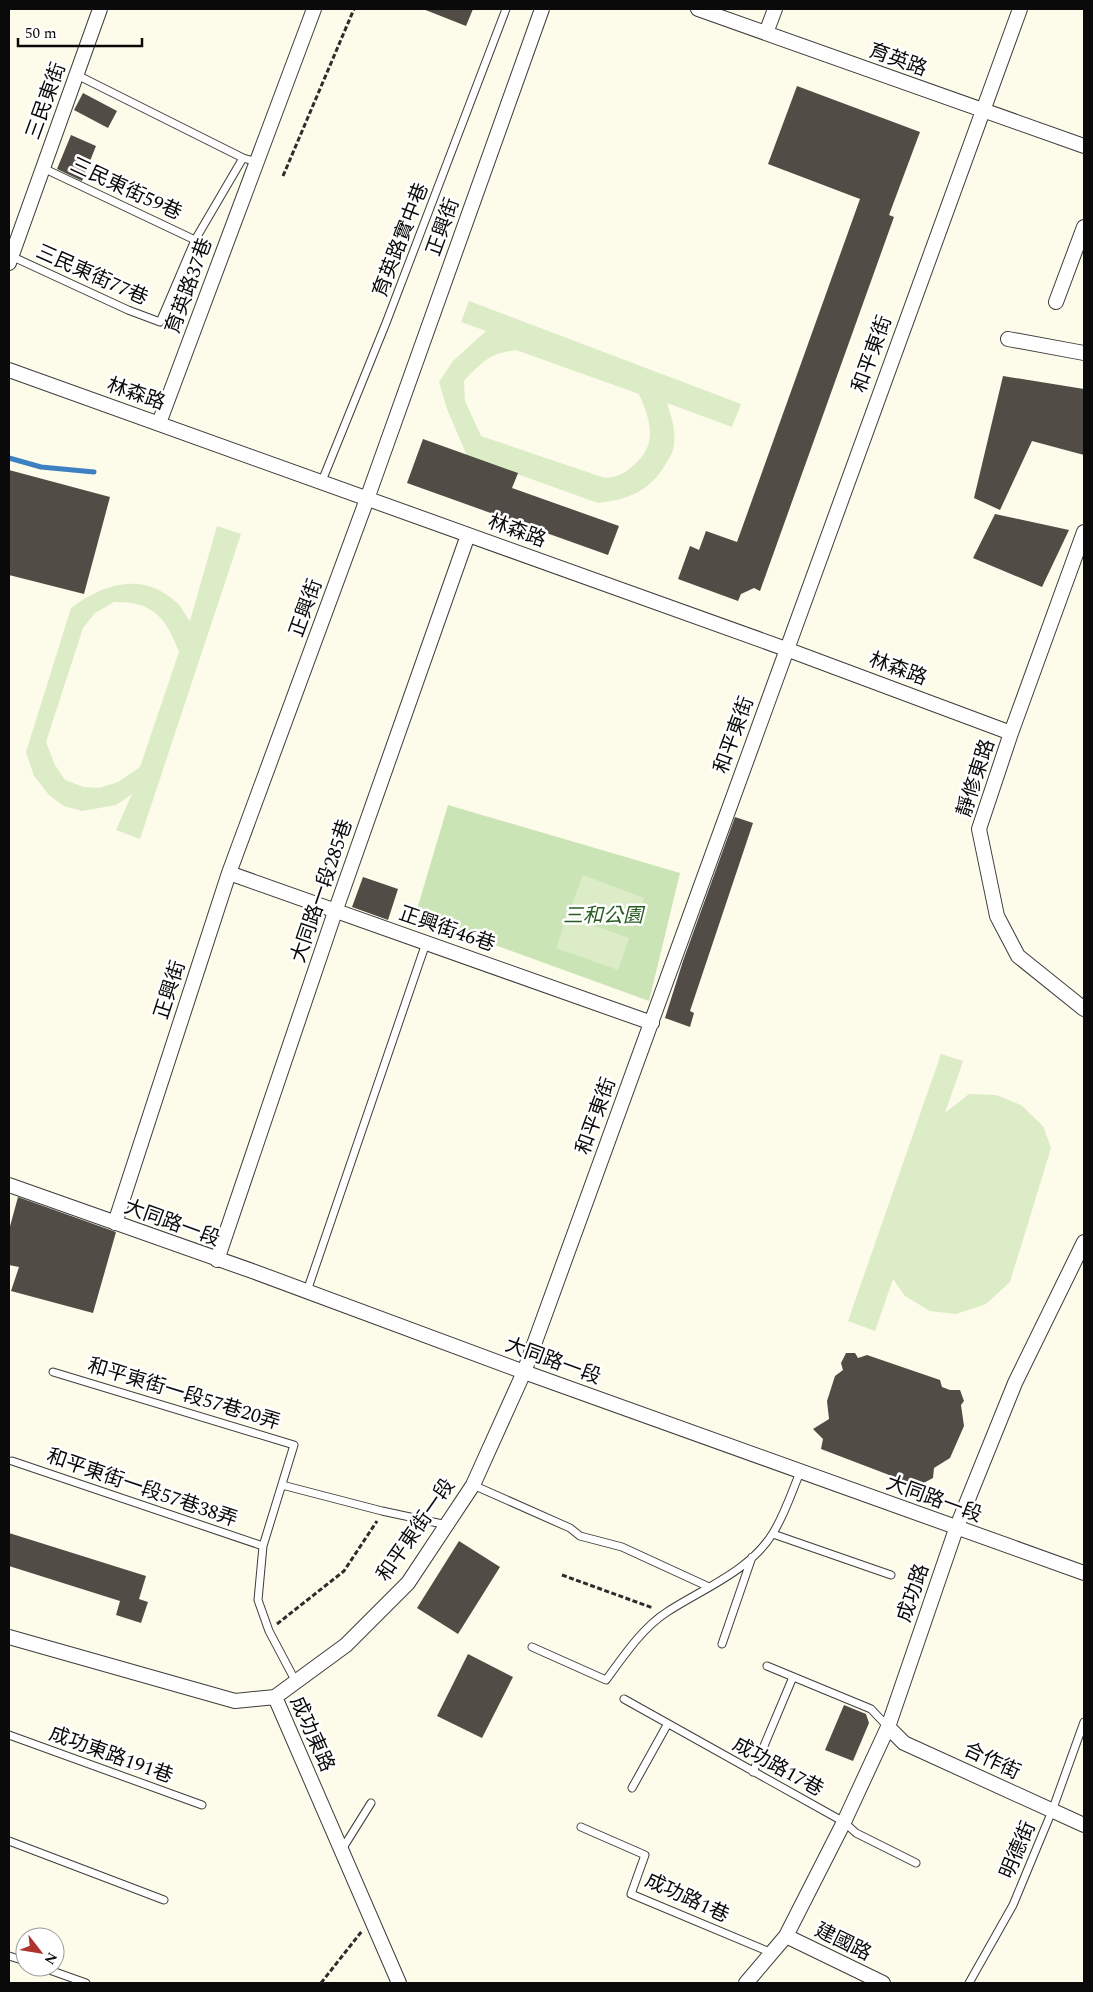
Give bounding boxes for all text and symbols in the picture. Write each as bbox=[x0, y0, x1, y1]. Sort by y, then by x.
scale bar bbox=[18, 15, 141, 47]
text: 50 m bbox=[25, 22, 57, 45]
street label: 育英路 bbox=[865, 36, 931, 84]
street label: 三民東街 bbox=[18, 58, 74, 144]
street label: 三民東街59巷 bbox=[65, 150, 187, 228]
street label: 育英路實中巷 bbox=[365, 179, 437, 301]
street label: 正興街 bbox=[419, 194, 467, 260]
street label: 育英路37巷 bbox=[158, 234, 220, 338]
street label: 三民東街77巷 bbox=[31, 237, 153, 313]
street label: 和平東街 bbox=[844, 311, 900, 397]
street label: 林森路 bbox=[103, 370, 169, 418]
street label: 林森路 bbox=[484, 507, 550, 555]
street label: 正興街 bbox=[282, 575, 330, 641]
street label: 林森路 bbox=[865, 645, 931, 693]
street label: 和平東街 bbox=[706, 692, 762, 778]
street label: 靜修東路 bbox=[949, 735, 1003, 821]
street label: 大同路一段285巷 bbox=[283, 815, 361, 967]
street label: 正興街46巷 bbox=[395, 899, 499, 959]
park label: 三和公園 bbox=[563, 901, 646, 931]
street label: 正興街 bbox=[146, 957, 194, 1023]
street label: 和平東街 bbox=[568, 1073, 624, 1159]
street label: 大同路一段 bbox=[120, 1192, 224, 1254]
street label: 大同路一段 bbox=[501, 1330, 605, 1392]
street label: 和平東街一段57巷20弄 bbox=[84, 1350, 284, 1438]
street label: 和平東街一段57巷38弄 bbox=[43, 1441, 241, 1535]
street label: 大同路一段 bbox=[882, 1468, 986, 1530]
street label: 和平東街一段 bbox=[369, 1472, 463, 1588]
street label: 成功路 bbox=[889, 1560, 937, 1626]
street label: 成功東路 bbox=[282, 1691, 342, 1777]
street label: 成功東路191巷 bbox=[45, 1719, 177, 1791]
street label: 成功路17巷 bbox=[727, 1730, 829, 1804]
street label: 合作街 bbox=[958, 1735, 1026, 1787]
street label: 明德街 bbox=[992, 1817, 1044, 1883]
street label: 成功路1巷 bbox=[640, 1865, 734, 1931]
street label: 建國路 bbox=[809, 1915, 877, 1969]
north arrow bbox=[15, 1927, 65, 1977]
text: N bbox=[39, 1948, 63, 1969]

